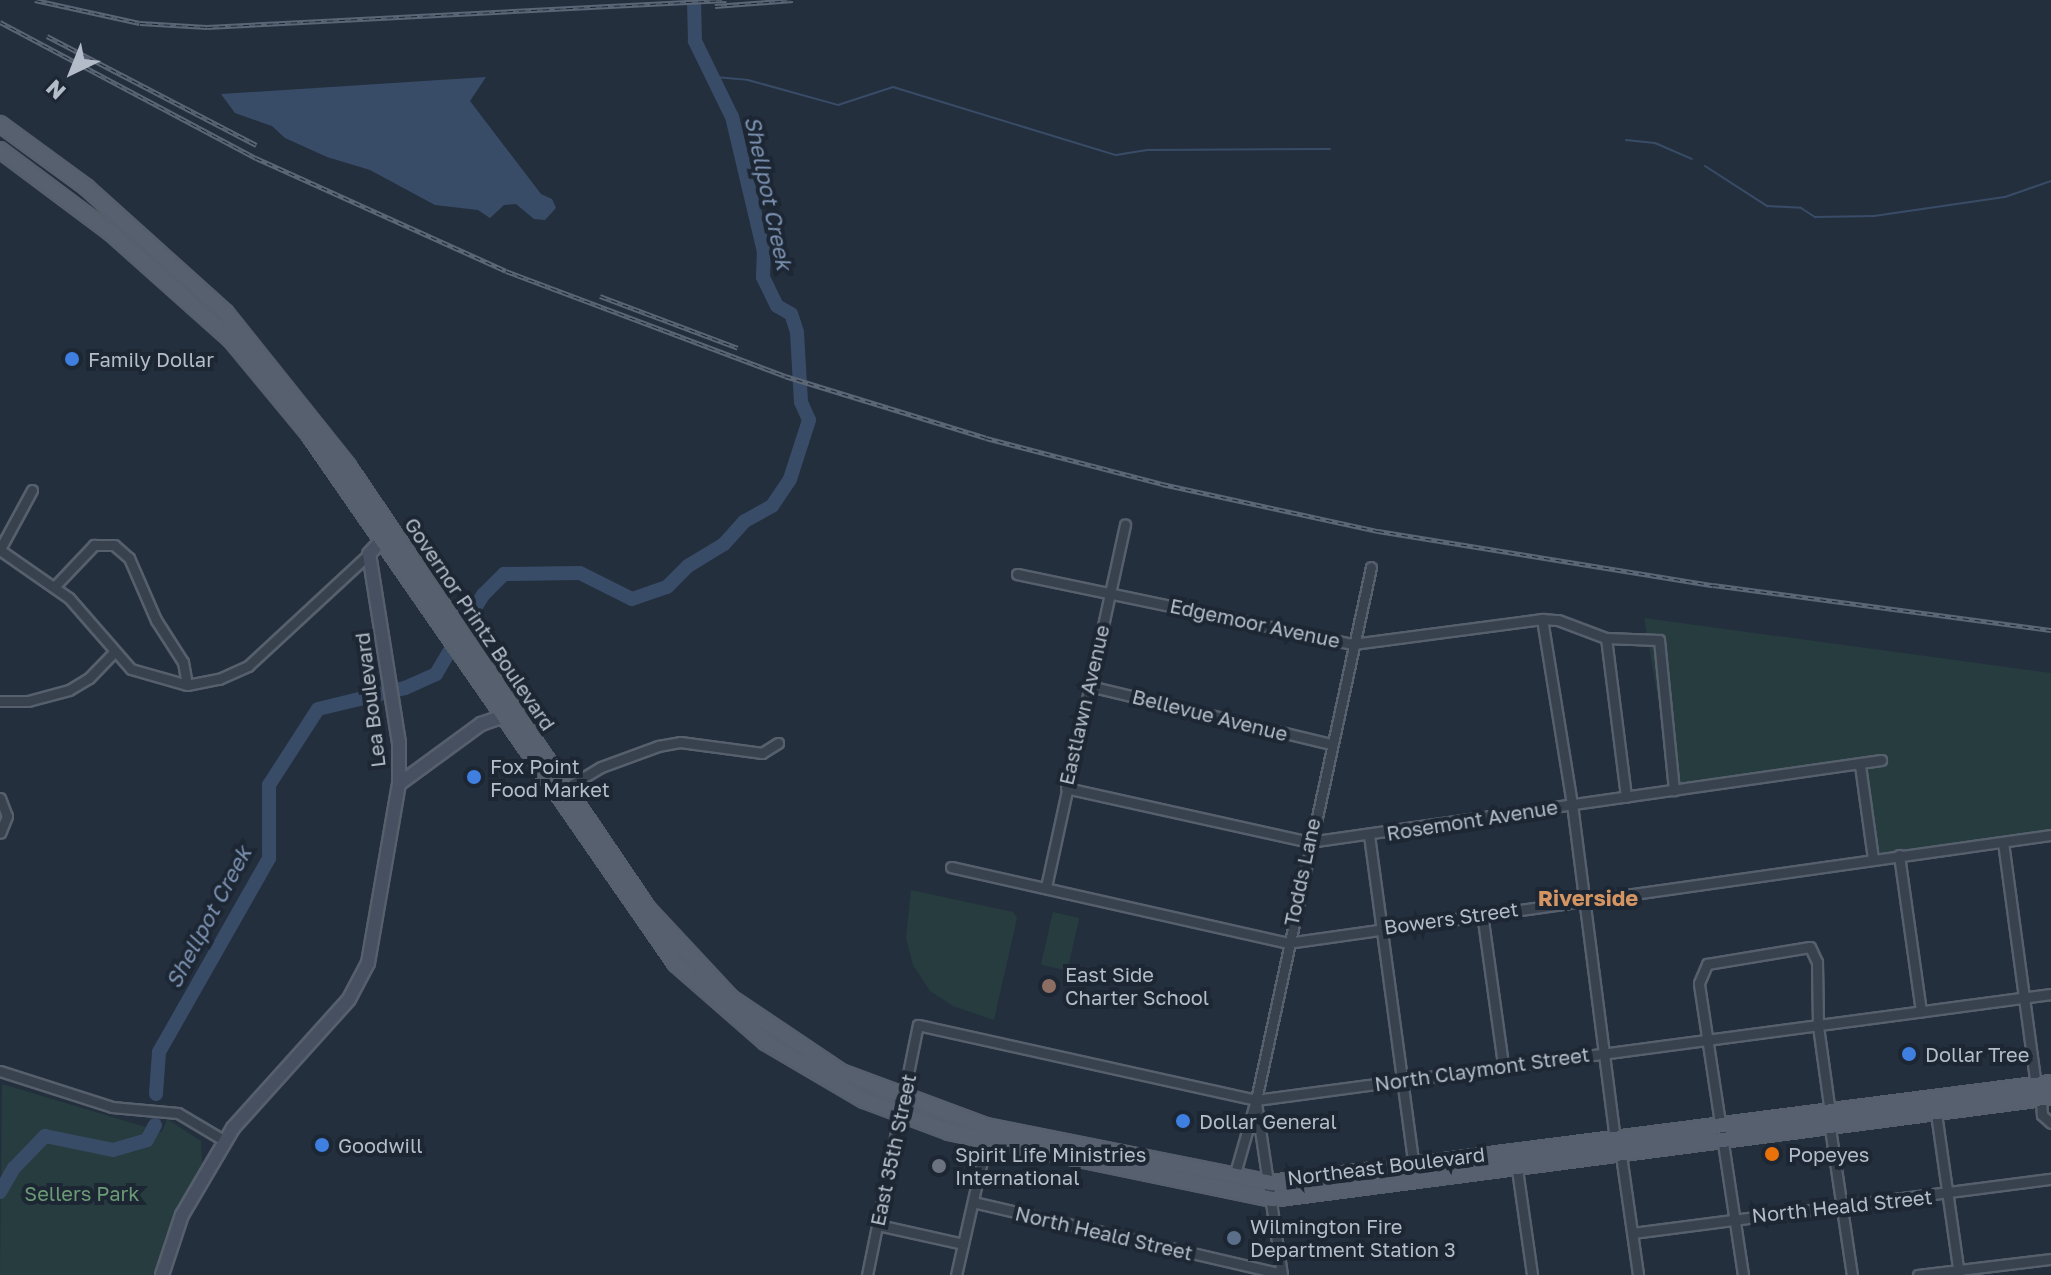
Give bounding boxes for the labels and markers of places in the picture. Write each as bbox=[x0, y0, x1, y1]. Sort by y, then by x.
place label: Family Dollar bbox=[88, 347, 214, 371]
marker: Family Dollar bbox=[63, 350, 81, 368]
place label: Fox Point Food Market bbox=[490, 754, 610, 801]
marker: Fox Point Food Market bbox=[465, 768, 483, 786]
place label: East Side Charter School bbox=[1065, 962, 1209, 1009]
marker: East Side Charter School bbox=[1040, 977, 1058, 995]
place label: Dollar Tree bbox=[1925, 1042, 2029, 1066]
marker: Dollar Tree bbox=[1900, 1045, 1918, 1063]
place label: Dollar General bbox=[1199, 1109, 1337, 1133]
marker: Dollar General bbox=[1174, 1112, 1192, 1130]
place label: Goodwill bbox=[338, 1133, 423, 1157]
marker: Goodwill bbox=[313, 1136, 331, 1154]
place label: Spirit Life Ministries International bbox=[955, 1142, 1146, 1189]
place label: Popeyes bbox=[1788, 1142, 1869, 1166]
marker: Popeyes bbox=[1763, 1145, 1781, 1163]
marker: Spirit Life Ministries International bbox=[930, 1157, 948, 1175]
place label: Wilmington Fire Department Station 3 bbox=[1250, 1214, 1456, 1261]
marker: Wilmington Fire Department Station 3 bbox=[1225, 1229, 1243, 1247]

